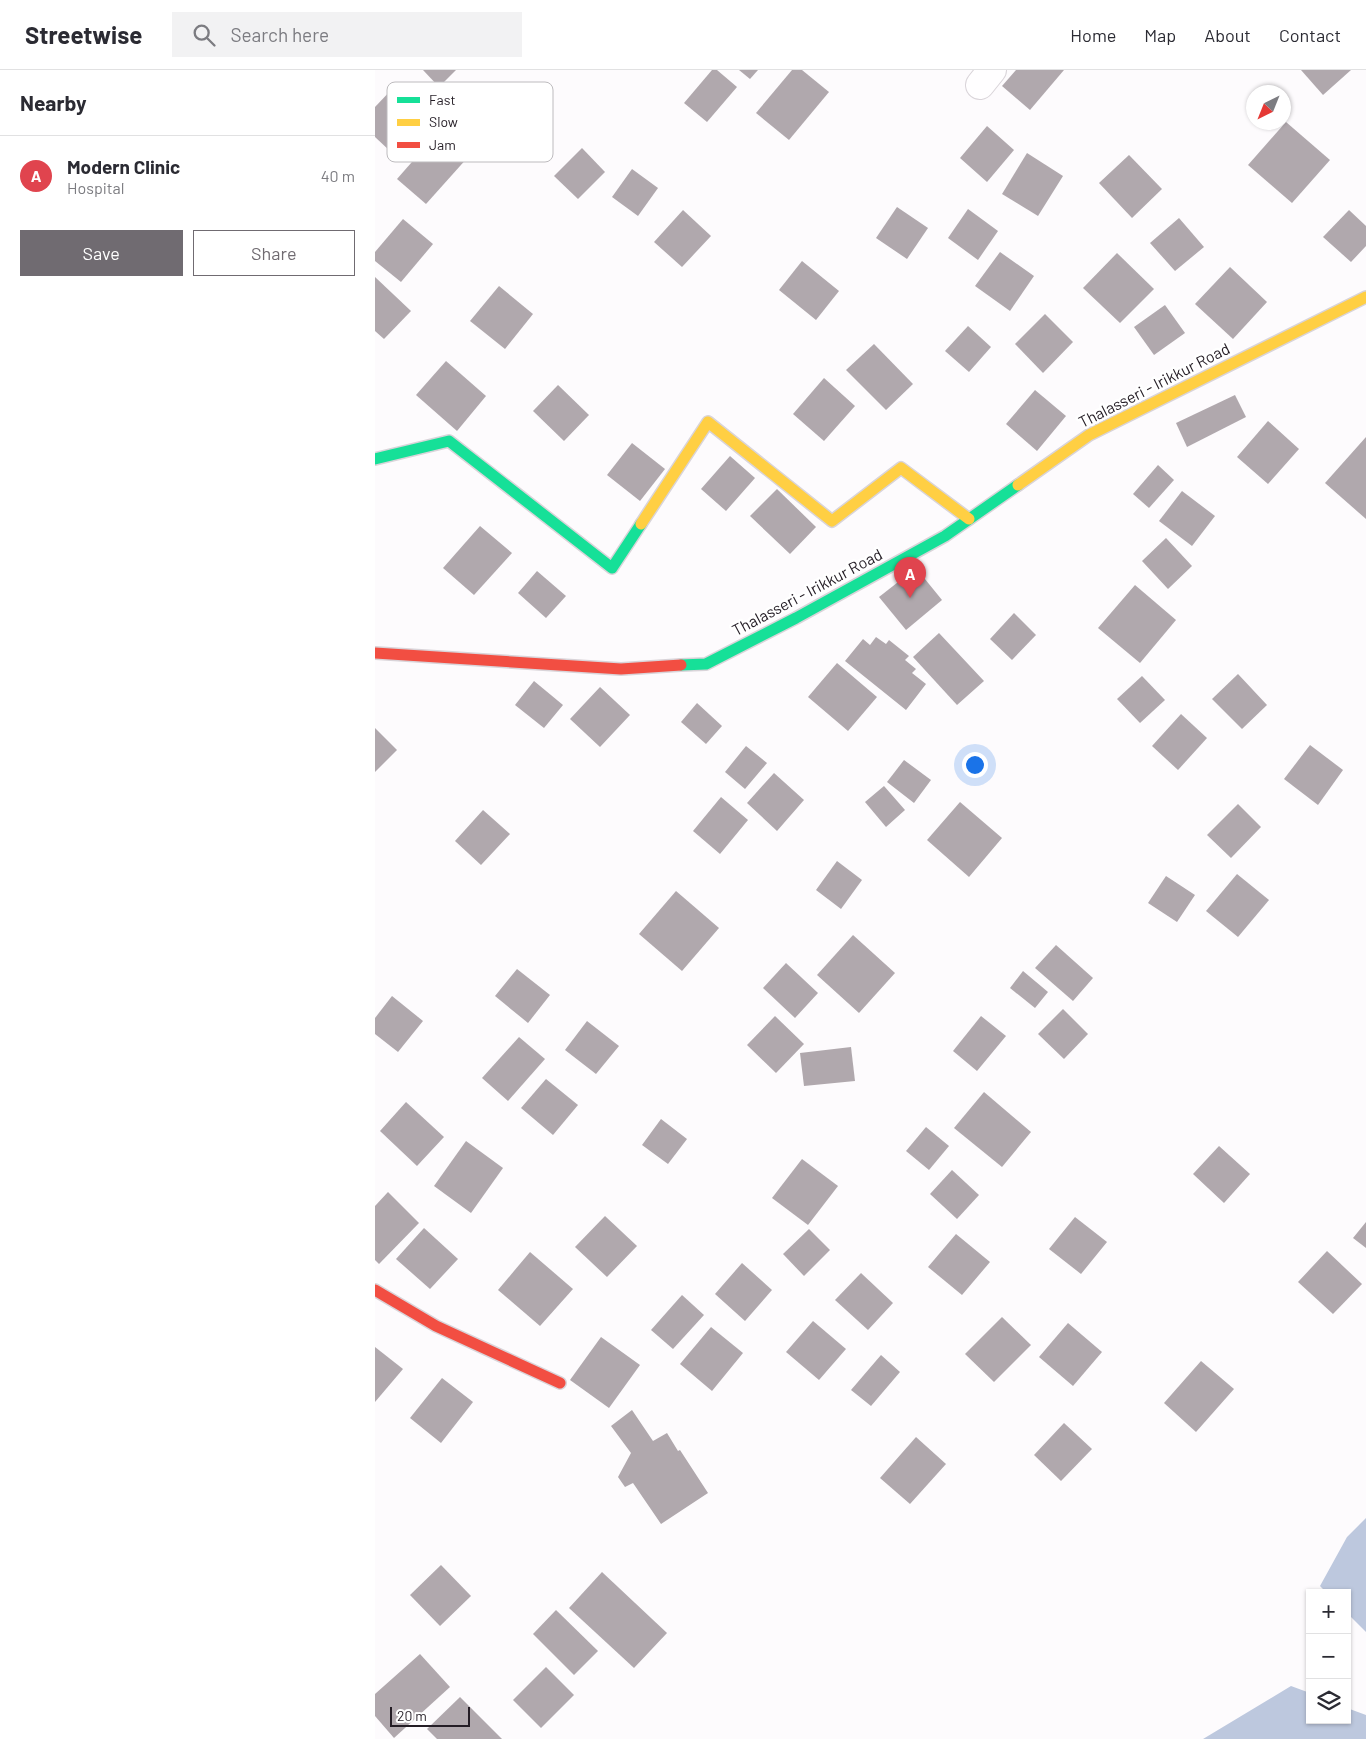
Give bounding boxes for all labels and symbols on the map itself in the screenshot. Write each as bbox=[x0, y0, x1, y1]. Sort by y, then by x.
legend bbox=[387, 82, 553, 162]
north arrow bbox=[1246, 85, 1291, 130]
text: Fast bbox=[429, 91, 455, 108]
text: Slow bbox=[429, 113, 458, 130]
text: Jam bbox=[429, 136, 456, 153]
street label: Thalasseri - Irikkur Road bbox=[1075, 338, 1233, 431]
street label: Thalasseri - Irikkur Road bbox=[729, 544, 885, 639]
pin: A bbox=[894, 557, 926, 598]
your location bbox=[962, 752, 988, 778]
scale bar bbox=[390, 1704, 470, 1727]

